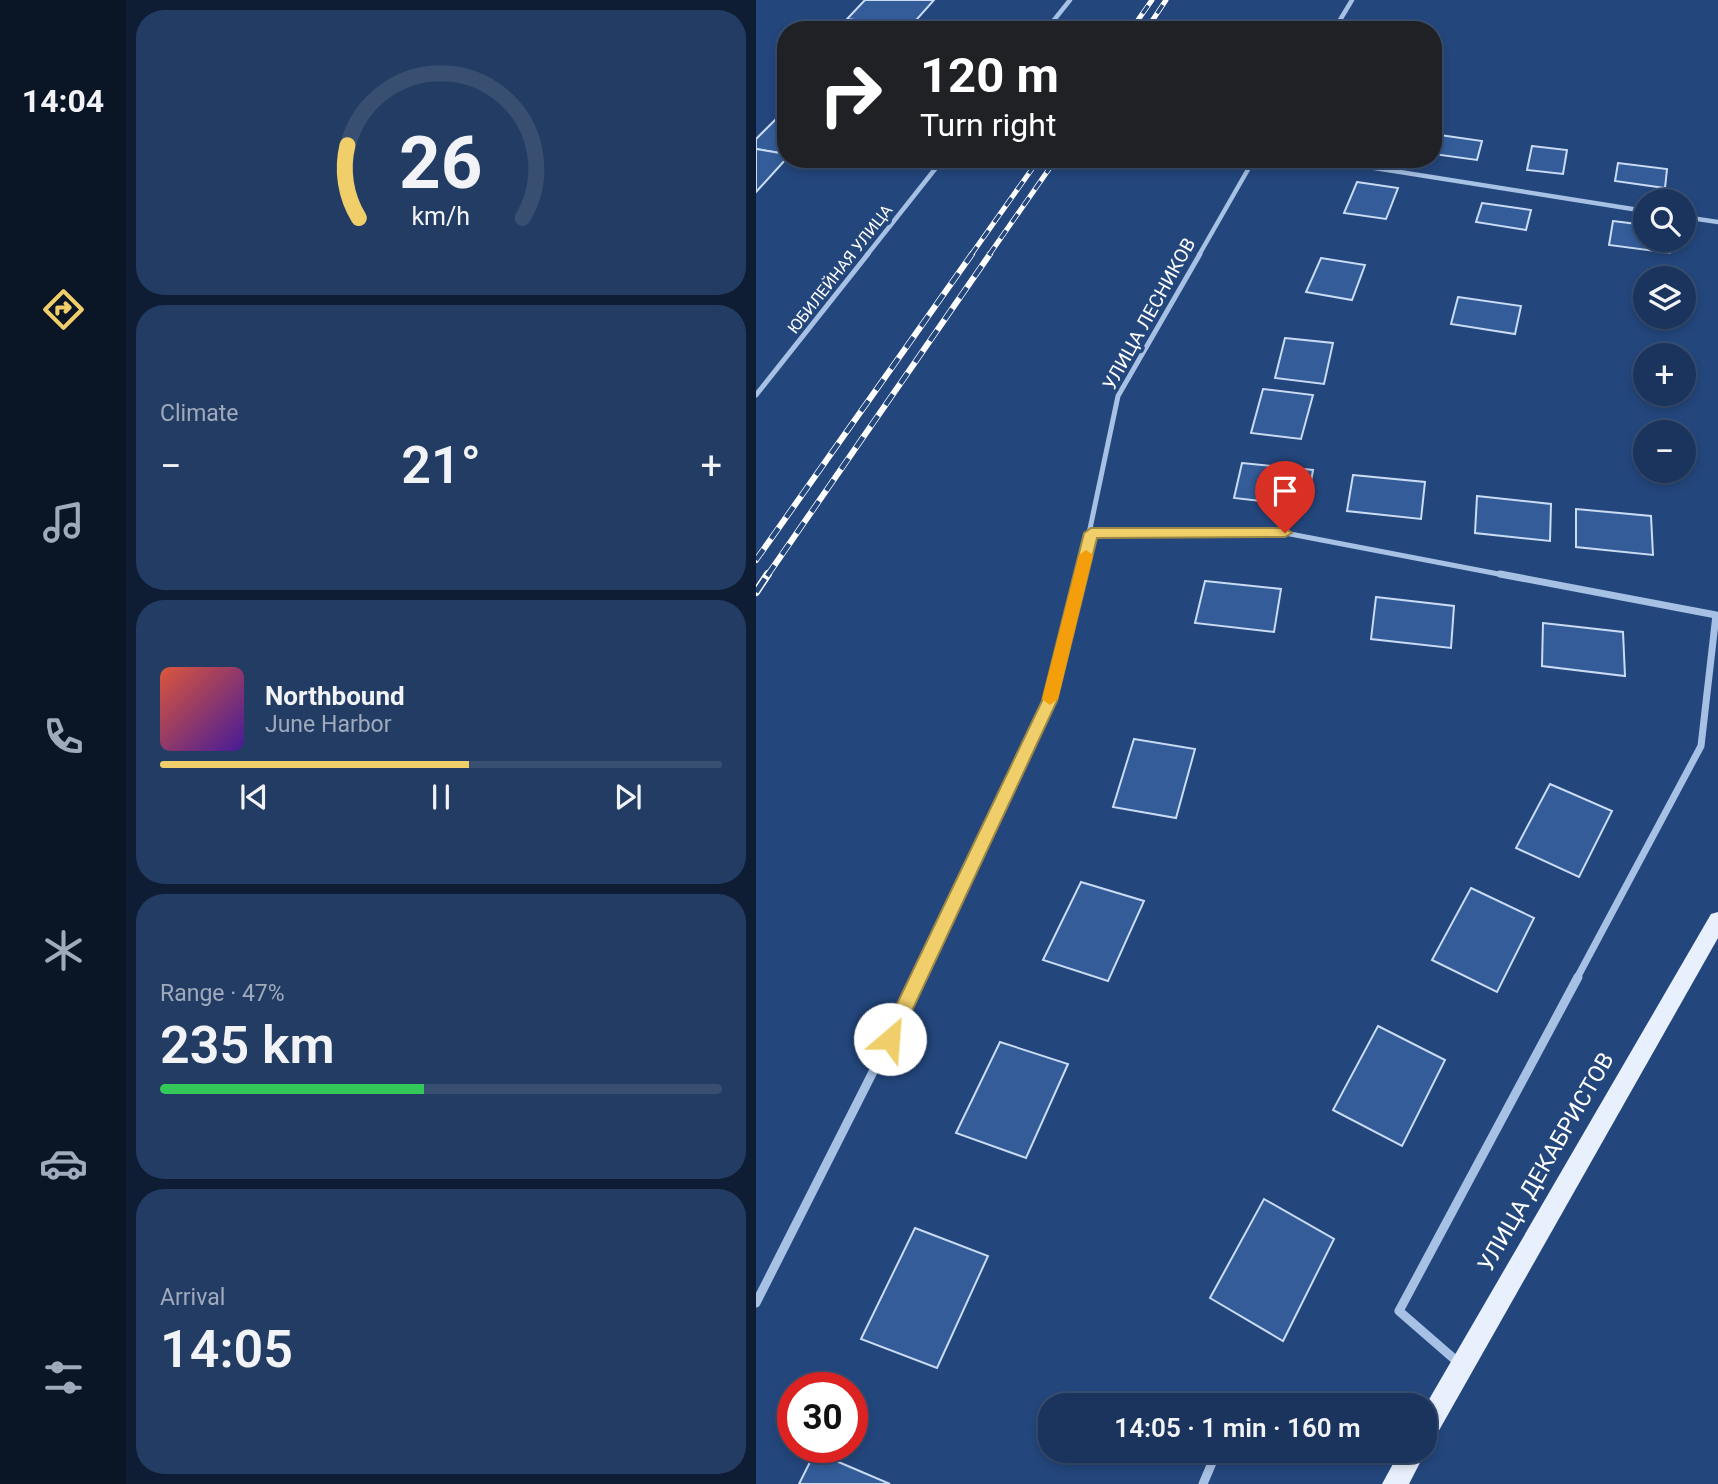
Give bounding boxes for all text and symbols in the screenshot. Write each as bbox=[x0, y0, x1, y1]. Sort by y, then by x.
text: 120 m bbox=[920, 47, 1059, 104]
icon: right bbox=[805, 49, 896, 140]
text: 14:04 bbox=[22, 82, 104, 120]
text: Turn right bbox=[920, 106, 1056, 144]
text: 26 bbox=[399, 121, 483, 207]
map controls bbox=[1633, 189, 1696, 483]
button: search bbox=[1633, 189, 1696, 252]
street label: ЮБИЛЕЙНАЯ УЛИЦА bbox=[784, 200, 897, 337]
text: km/h bbox=[412, 202, 470, 231]
street label: УЛИЦА ЛЕСНИКОВ bbox=[1098, 234, 1200, 394]
button: layers bbox=[1633, 266, 1696, 329]
icon: directions bbox=[39, 285, 88, 334]
button: + bbox=[1633, 343, 1696, 406]
text: Climate bbox=[160, 400, 239, 427]
button: − bbox=[1633, 420, 1696, 483]
text: 21° bbox=[401, 435, 481, 496]
text: − bbox=[160, 444, 182, 488]
text: + bbox=[700, 444, 722, 488]
pin bbox=[1255, 461, 1315, 533]
icon: arrive bbox=[1266, 472, 1304, 510]
icon: music bbox=[39, 498, 88, 547]
text: Northbound bbox=[265, 681, 405, 711]
text: June Harbor bbox=[265, 711, 392, 738]
icon: phone bbox=[39, 712, 88, 761]
icon: previous bbox=[235, 778, 273, 816]
icon: pause bbox=[422, 778, 460, 816]
icon: next bbox=[609, 778, 647, 816]
icon: climate bbox=[39, 926, 88, 975]
text: Range · 47% bbox=[160, 980, 285, 1007]
position arrow bbox=[853, 1002, 927, 1076]
text: 235 km bbox=[160, 1015, 335, 1076]
street label: УЛИЦА ДЕКАБРИСТОВ bbox=[1472, 1048, 1620, 1276]
icon: car bbox=[39, 1139, 88, 1188]
text: Arrival bbox=[160, 1284, 225, 1311]
text: 14:05 bbox=[160, 1319, 293, 1380]
icon: filters bbox=[39, 1353, 88, 1402]
speed limit sign: 30 bbox=[777, 1372, 868, 1463]
text: 14:05 · 1 min · 160 m bbox=[1114, 1413, 1361, 1443]

